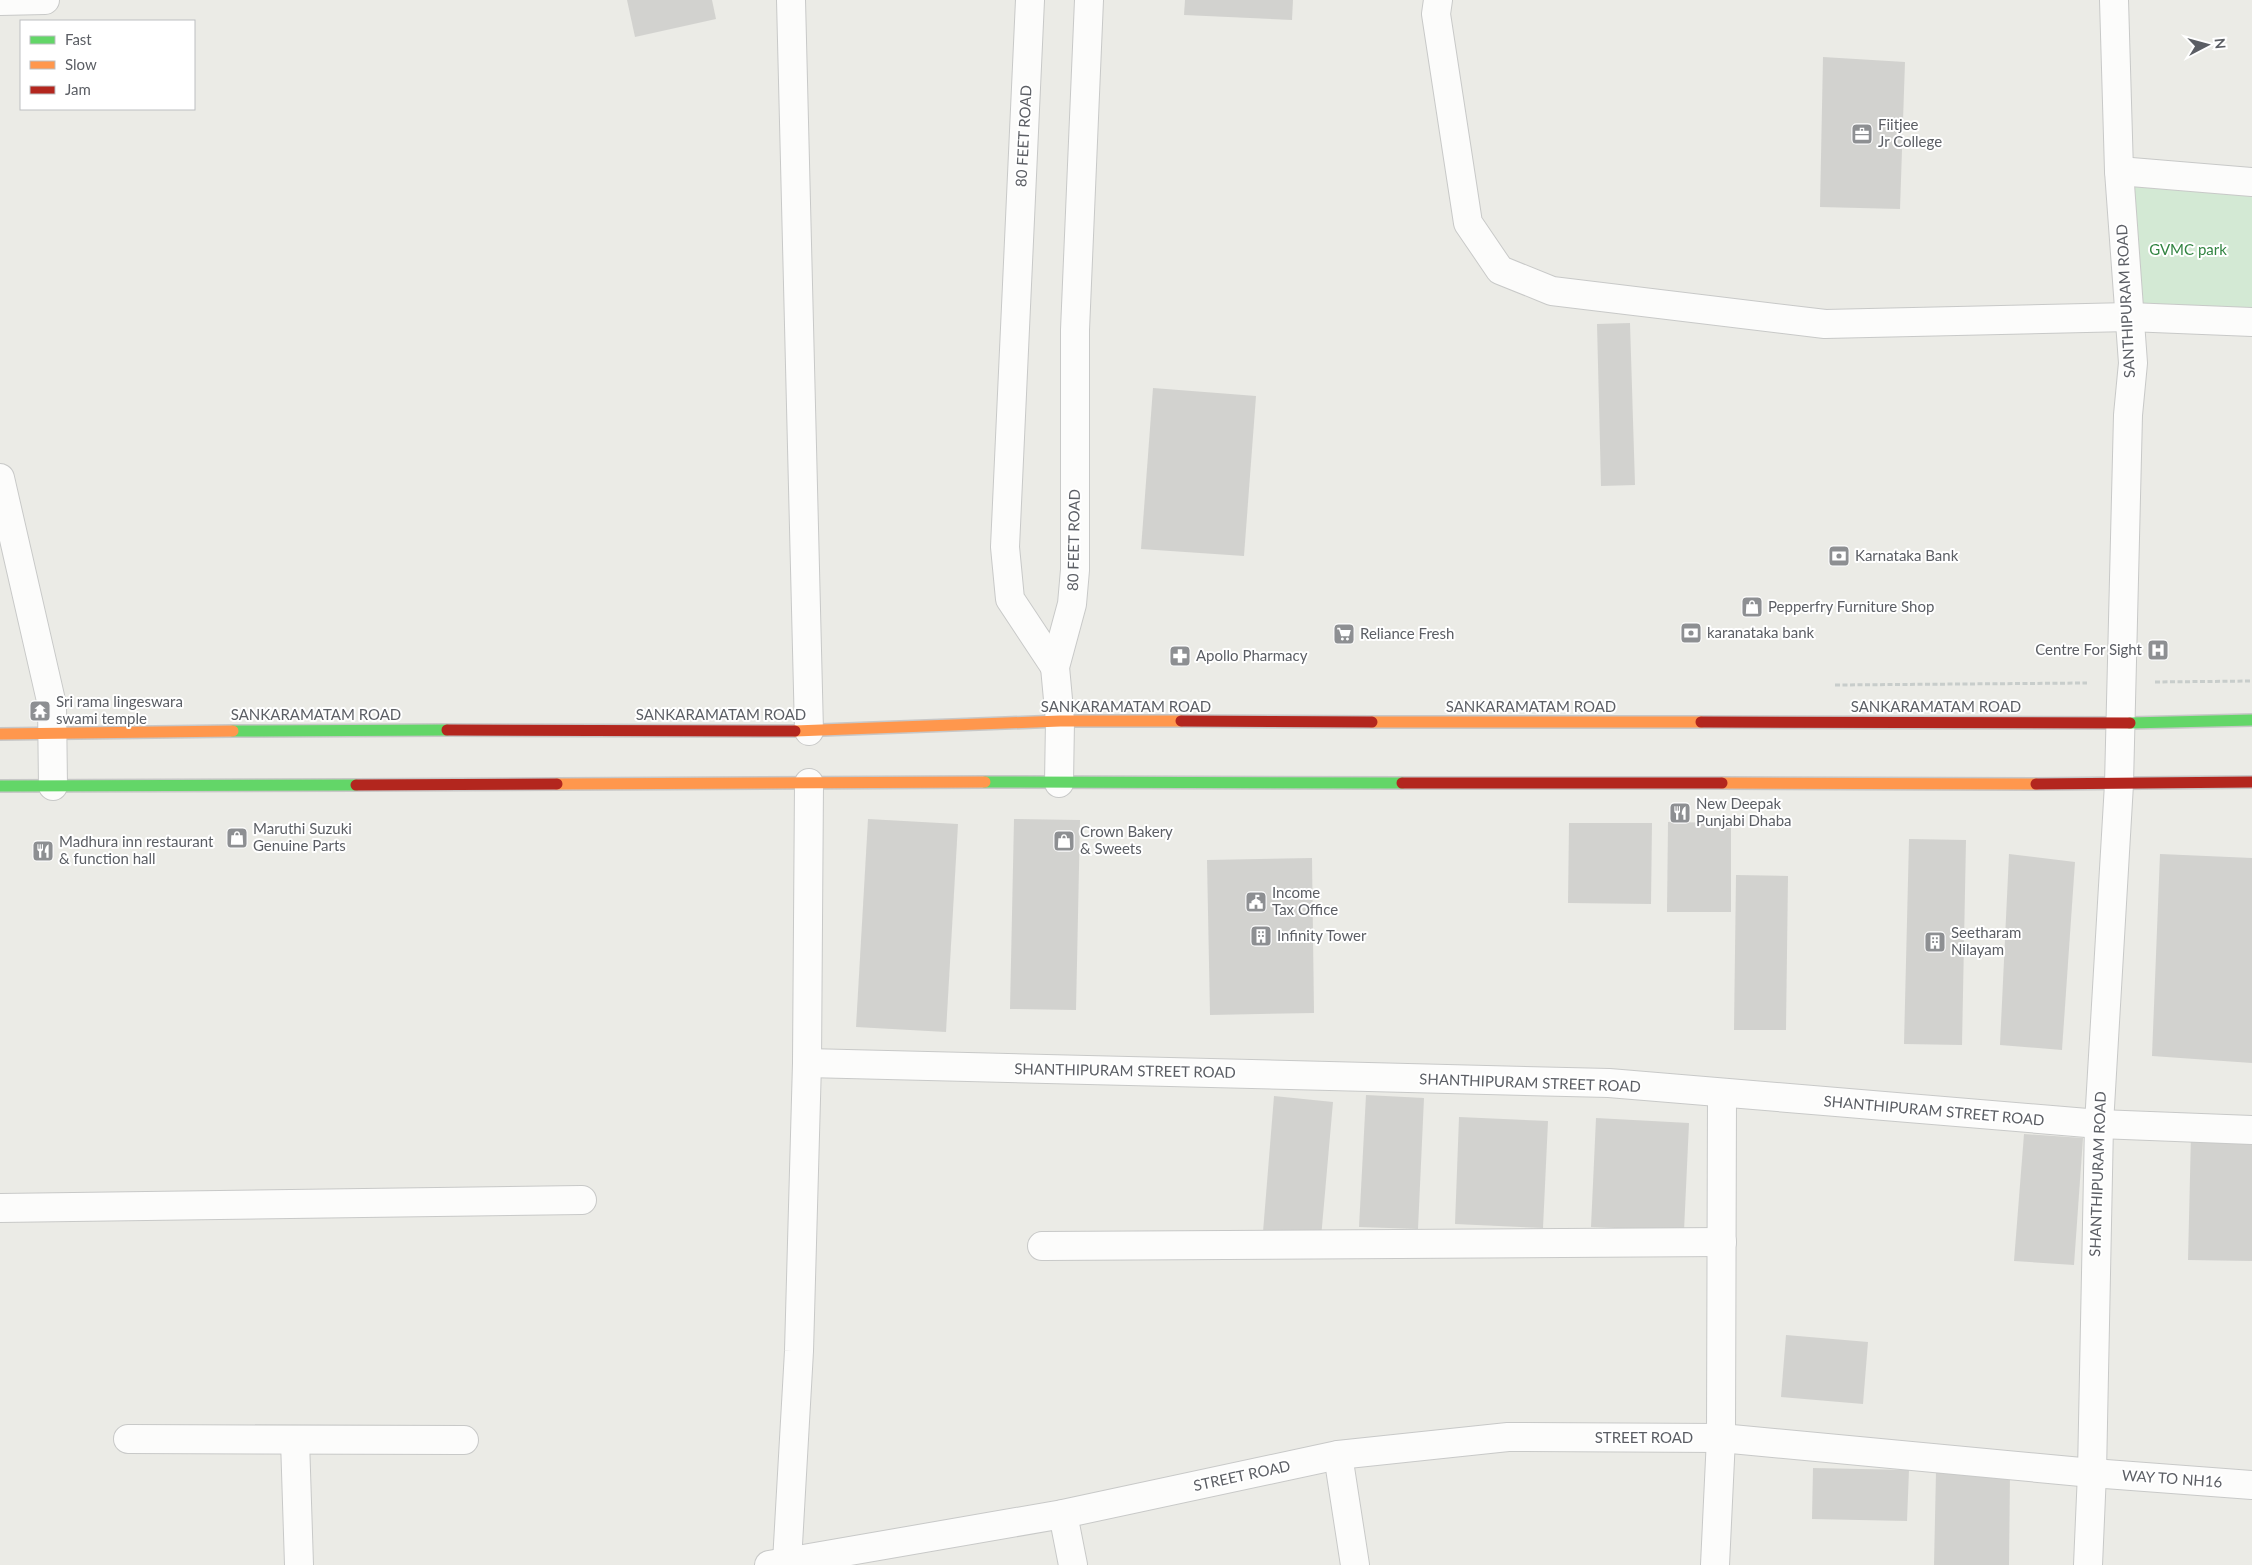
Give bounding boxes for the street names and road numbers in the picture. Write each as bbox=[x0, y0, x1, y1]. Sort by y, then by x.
street label: 80 FEET ROAD bbox=[1011, 85, 1035, 187]
street label: SANTHIPURAM ROAD bbox=[2112, 224, 2138, 378]
street label: 80 FEET ROAD bbox=[1063, 489, 1083, 591]
street label: SANKARAMATAM ROAD bbox=[1041, 697, 1211, 715]
street label: SANKARAMATAM ROAD bbox=[1446, 697, 1616, 715]
street label: SANKARAMATAM ROAD bbox=[1851, 697, 2021, 715]
street label: SANKARAMATAM ROAD bbox=[231, 705, 401, 723]
street label: SANKARAMATAM ROAD bbox=[636, 705, 806, 723]
street label: SHANTHIPURAM STREET ROAD bbox=[1014, 1059, 1236, 1081]
street label: SHANTHIPURAM STREET ROAD bbox=[1419, 1069, 1641, 1095]
street label: SHANTHIPURAM STREET ROAD bbox=[1823, 1091, 2045, 1129]
street label: SHANTHIPURAM ROAD bbox=[2085, 1091, 2109, 1257]
street label: STREET ROAD bbox=[1595, 1428, 1693, 1446]
street label: STREET ROAD bbox=[1192, 1456, 1292, 1494]
street label: WAY TO NH16 bbox=[2121, 1466, 2223, 1491]

